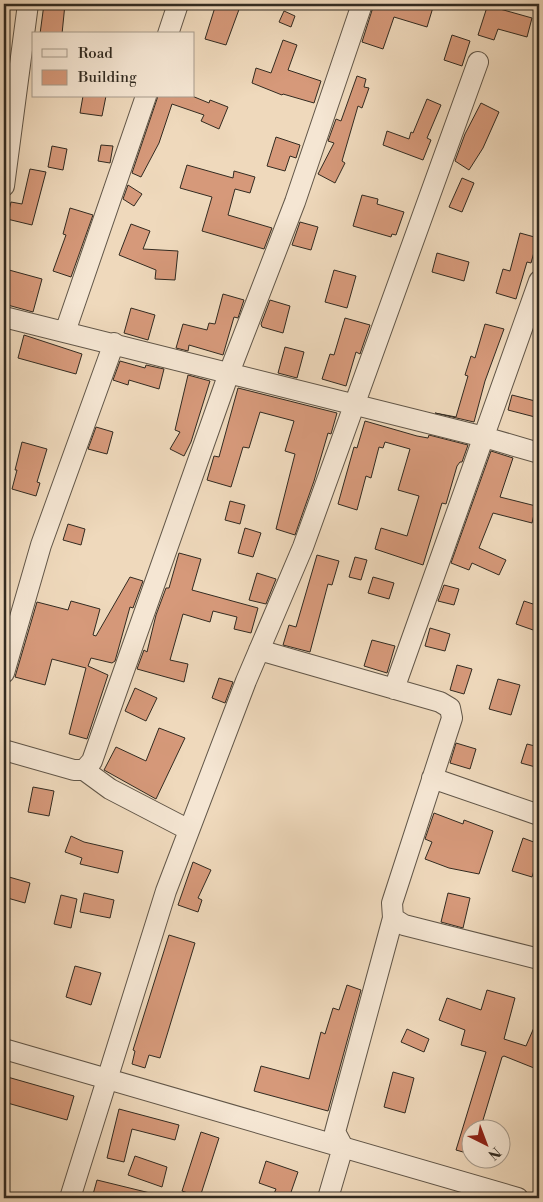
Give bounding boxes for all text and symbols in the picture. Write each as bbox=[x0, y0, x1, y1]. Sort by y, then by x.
legend bbox=[32, 32, 195, 98]
text: Road bbox=[78, 44, 113, 63]
text: Building bbox=[77, 68, 137, 87]
north arrow bbox=[460, 1120, 510, 1170]
text: N bbox=[484, 1143, 504, 1163]

